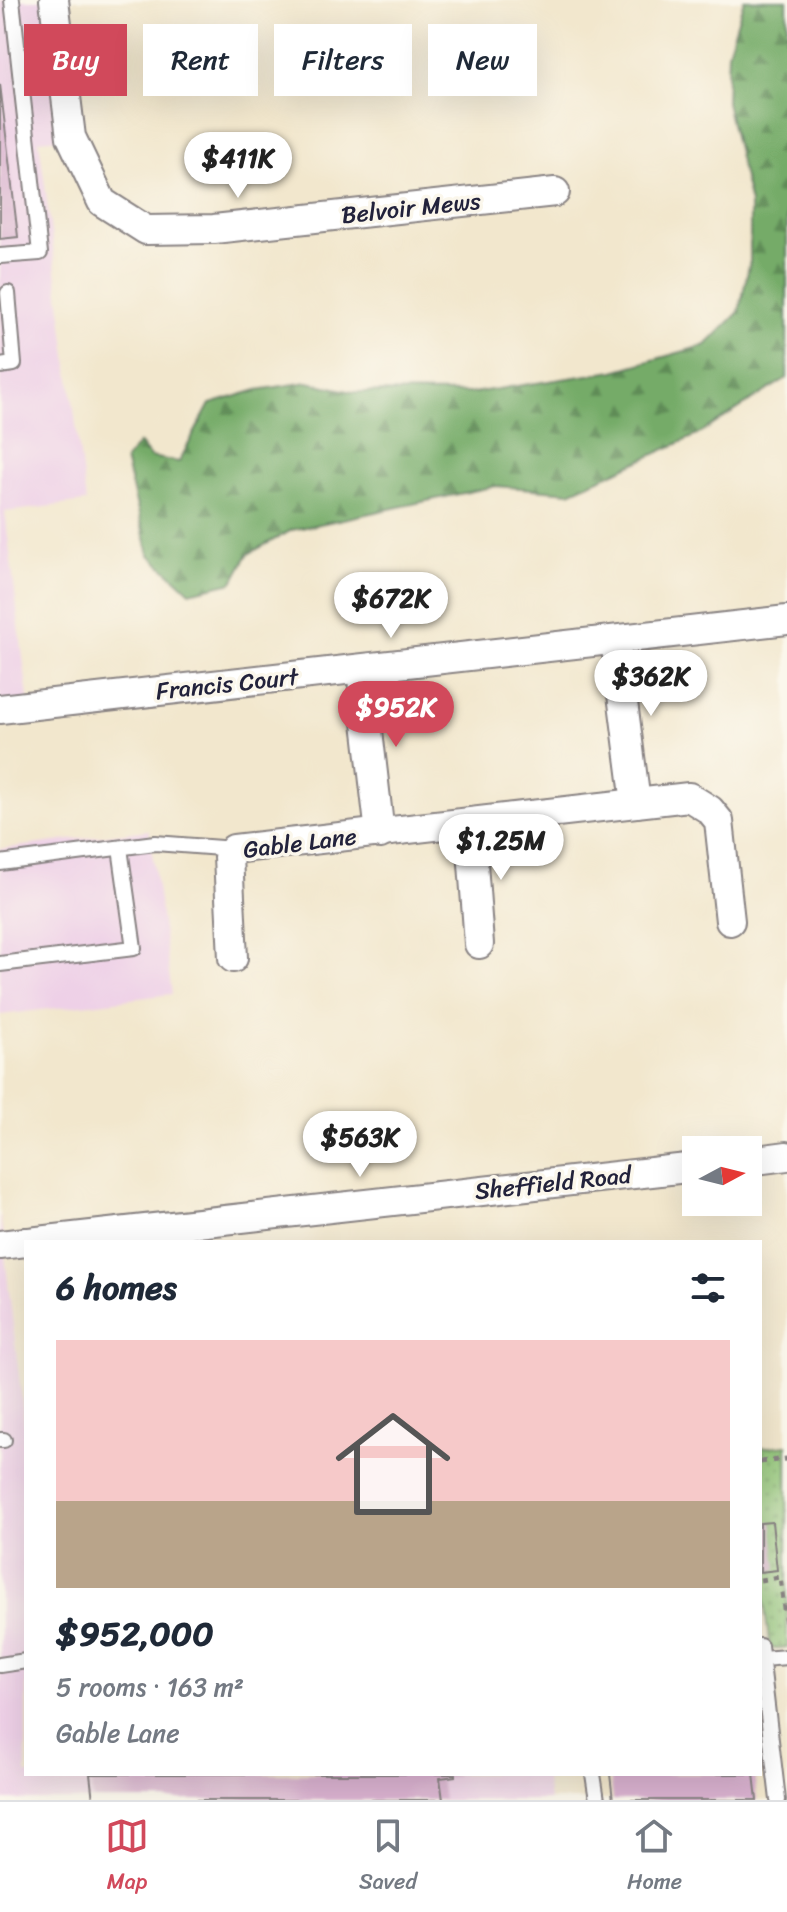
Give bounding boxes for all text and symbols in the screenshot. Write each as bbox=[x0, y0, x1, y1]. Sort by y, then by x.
chip: Buy bbox=[24, 24, 127, 96]
chip: Rent bbox=[143, 24, 258, 96]
chip: Filters bbox=[274, 24, 412, 96]
chip: New bbox=[428, 24, 537, 96]
pin: $411K bbox=[182, 132, 294, 200]
text: $411K bbox=[202, 135, 274, 181]
street label: Belvoir Mews bbox=[339, 180, 483, 236]
pin: $672K bbox=[335, 572, 447, 640]
text: $672K bbox=[352, 575, 430, 621]
pin: $362K bbox=[595, 650, 707, 718]
text: $362K bbox=[612, 653, 690, 699]
street label: Francis Court bbox=[154, 656, 302, 712]
pin: $952K bbox=[340, 681, 452, 749]
text: $952K bbox=[356, 684, 436, 730]
pin: $1.25M bbox=[436, 814, 566, 882]
street label: Gable Lane bbox=[241, 815, 359, 871]
text: $1.25M bbox=[457, 817, 545, 863]
pin: $563K bbox=[304, 1111, 416, 1179]
text: $563K bbox=[321, 1114, 399, 1160]
north arrow bbox=[682, 1136, 762, 1216]
map controls bbox=[682, 1136, 762, 1216]
street label: Sheffield Road bbox=[473, 1154, 636, 1212]
text: 6 homes bbox=[56, 1258, 177, 1318]
icon: filters bbox=[686, 1266, 730, 1310]
icon: home bbox=[321, 1392, 465, 1536]
text: $952,000 bbox=[56, 1604, 214, 1664]
text: 5 rooms · 163 m² bbox=[56, 1664, 244, 1710]
text: Gable Lane bbox=[56, 1710, 180, 1756]
tab: Map bbox=[105, 1814, 149, 1901]
tab: Saved bbox=[359, 1814, 417, 1901]
tab: Home bbox=[627, 1814, 682, 1901]

